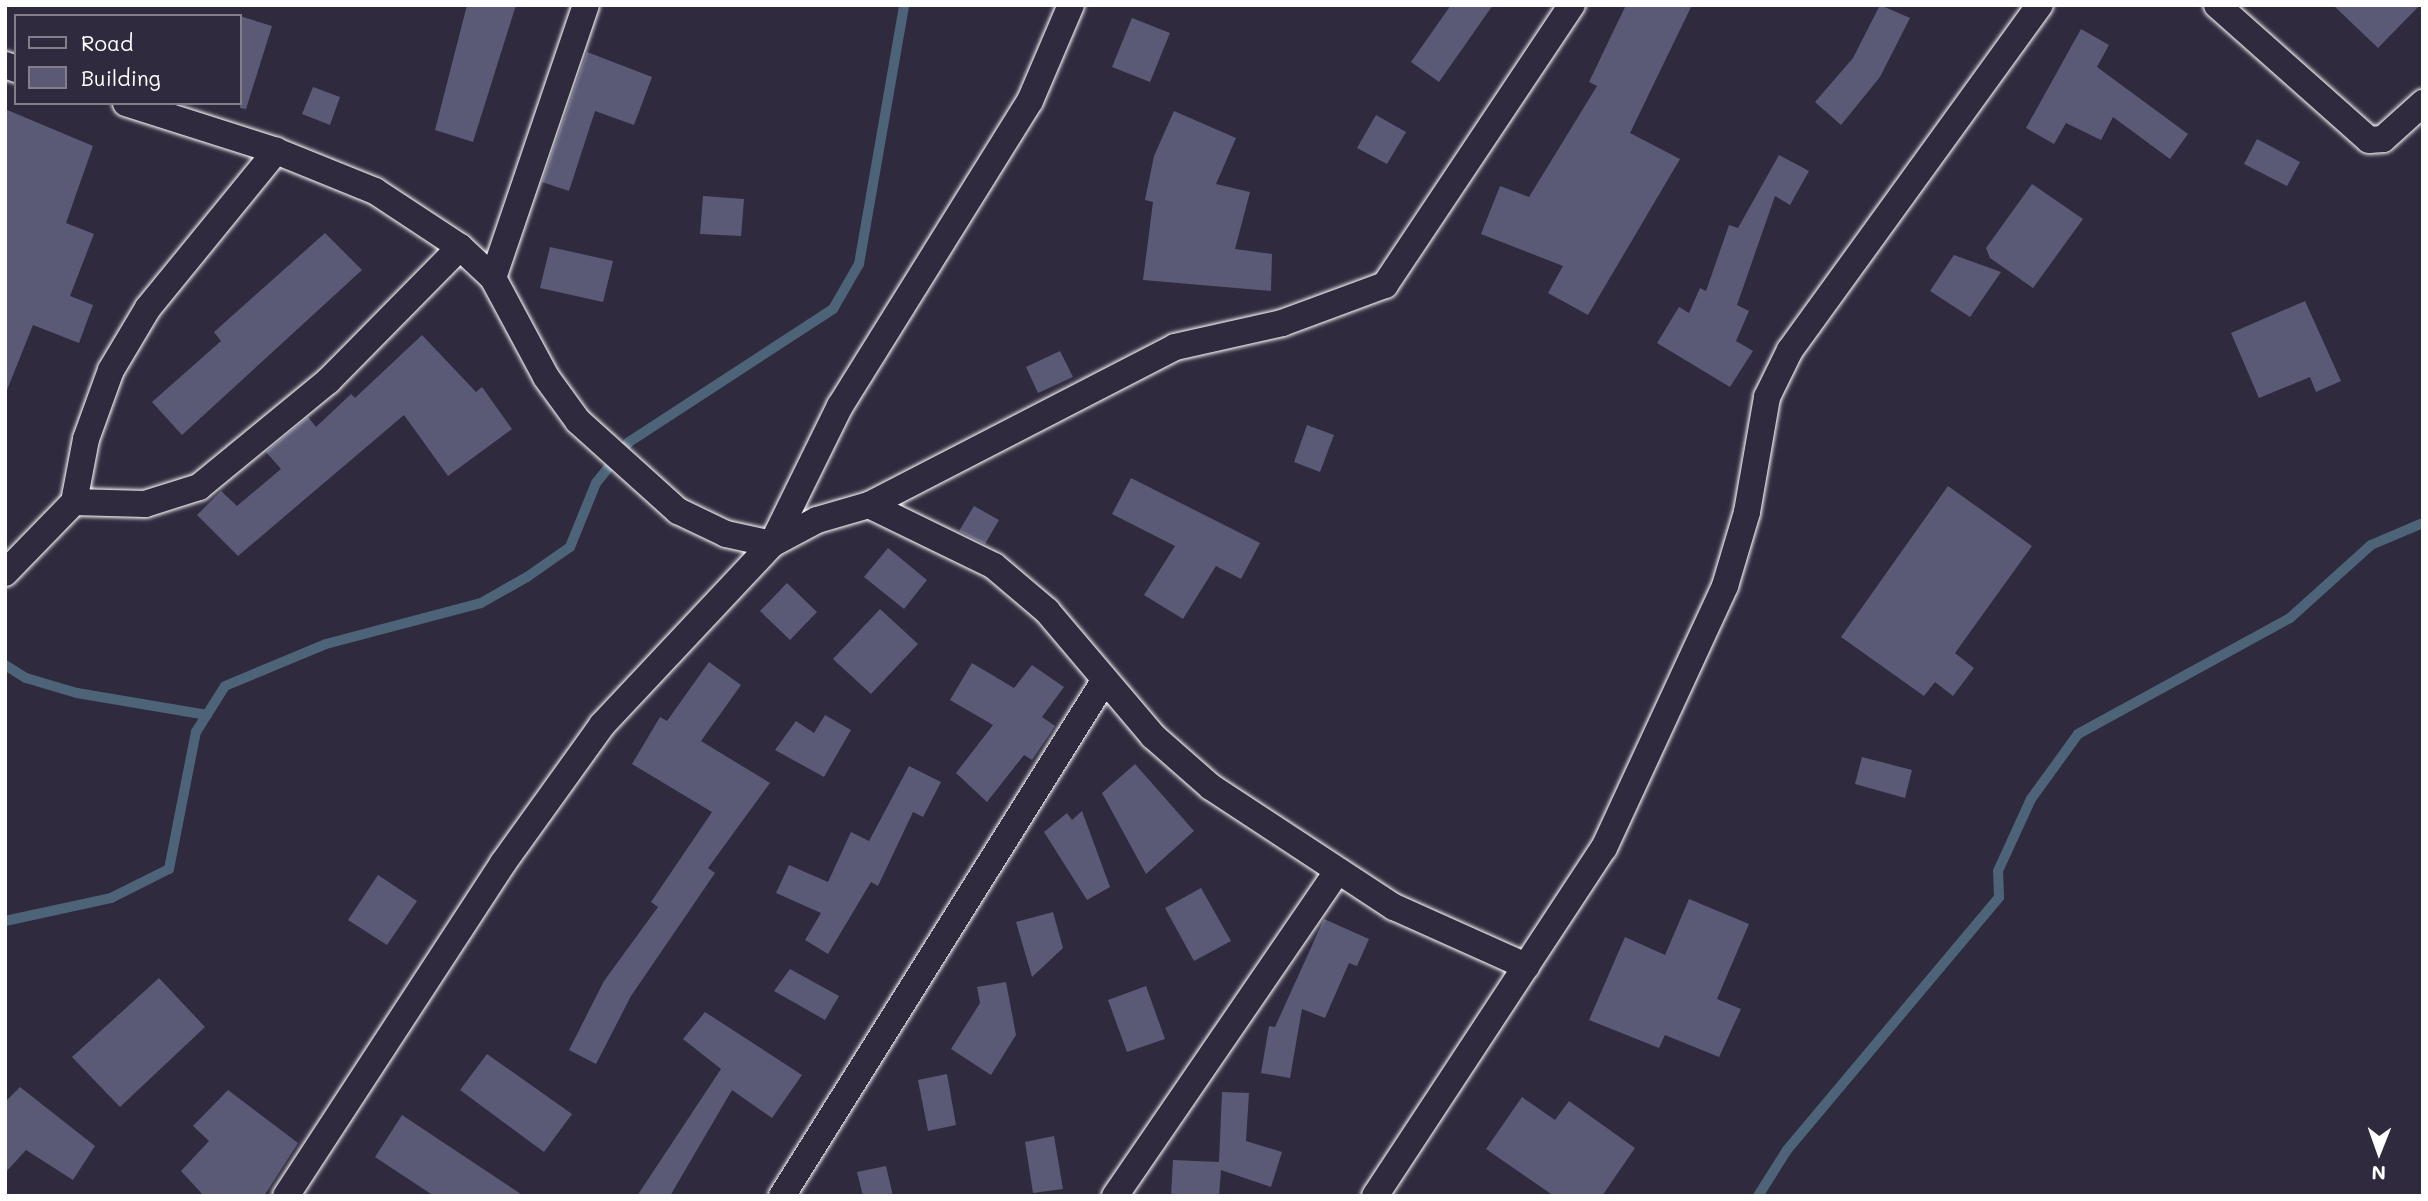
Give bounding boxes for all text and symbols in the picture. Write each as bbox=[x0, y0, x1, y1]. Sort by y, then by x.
legend bbox=[14, 14, 242, 105]
text: Road bbox=[81, 29, 133, 56]
text: Building bbox=[81, 64, 161, 91]
north arrow bbox=[2344, 1117, 2414, 1187]
text: N bbox=[2371, 1161, 2386, 1186]

